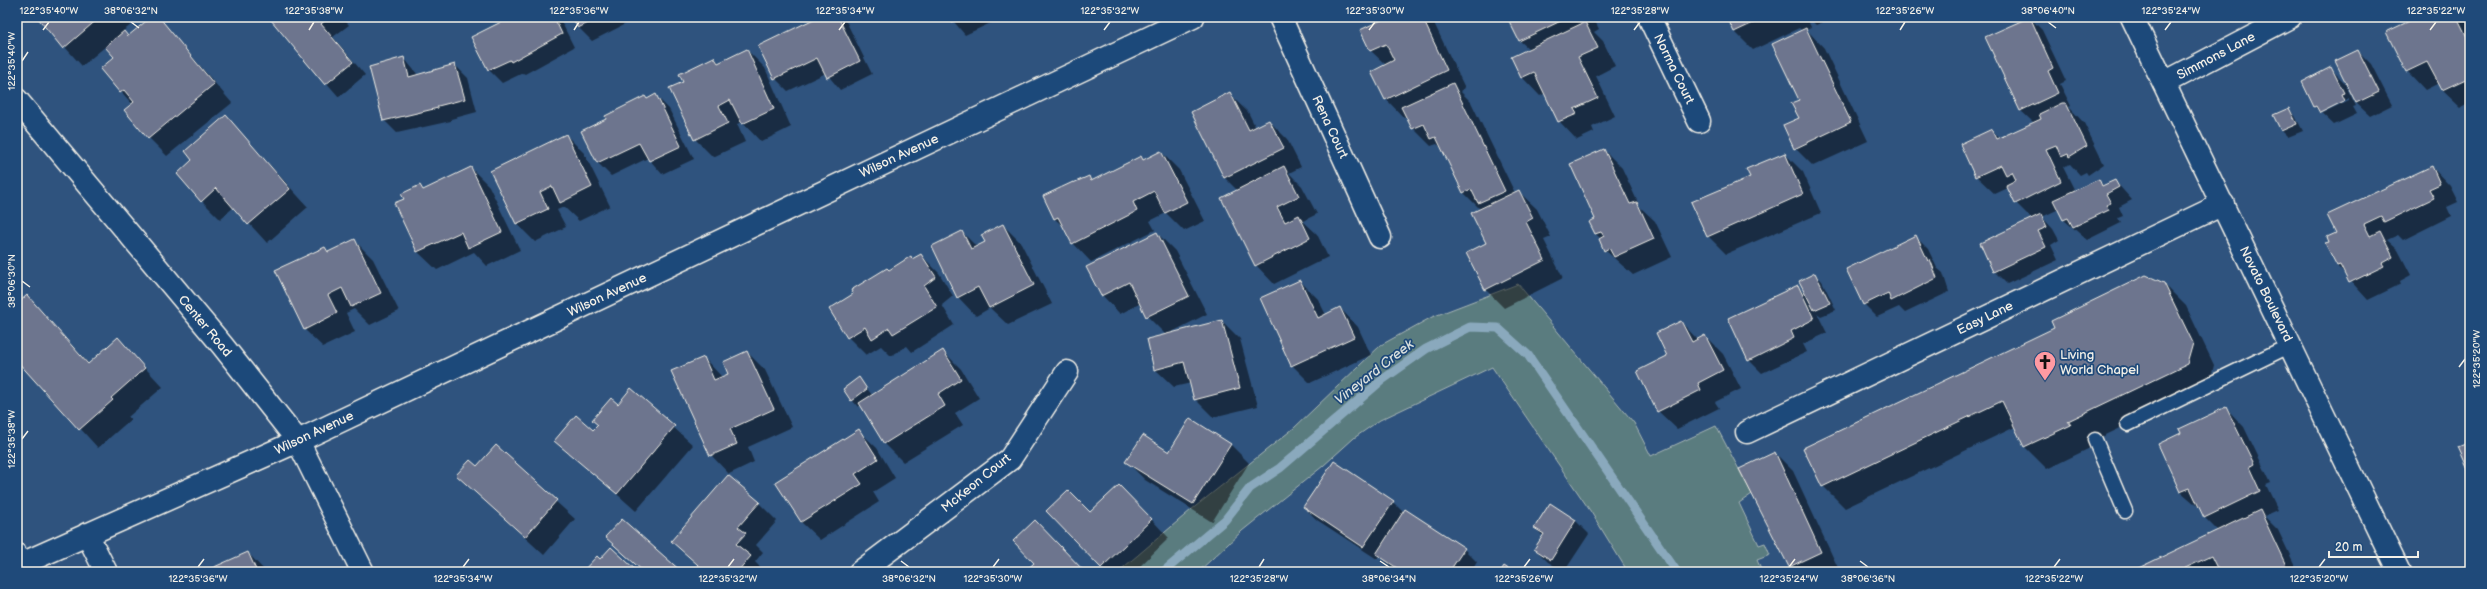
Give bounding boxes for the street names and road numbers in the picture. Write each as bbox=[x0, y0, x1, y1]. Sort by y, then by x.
street label: Simmons Lane bbox=[2174, 28, 2258, 83]
street label: Norma Court bbox=[1650, 31, 1698, 107]
street label: Rena Court bbox=[1308, 93, 1352, 161]
street label: Wilson Avenue bbox=[857, 131, 941, 181]
street label: Novato Boulevard bbox=[2236, 244, 2296, 344]
street label: Wilson Avenue bbox=[565, 270, 649, 320]
street label: Center Road bbox=[175, 292, 235, 360]
street label: Easy Lane bbox=[1954, 297, 2016, 338]
street label: Wilson Avenue bbox=[272, 408, 356, 458]
street label: McKeon Court bbox=[938, 450, 1014, 516]

